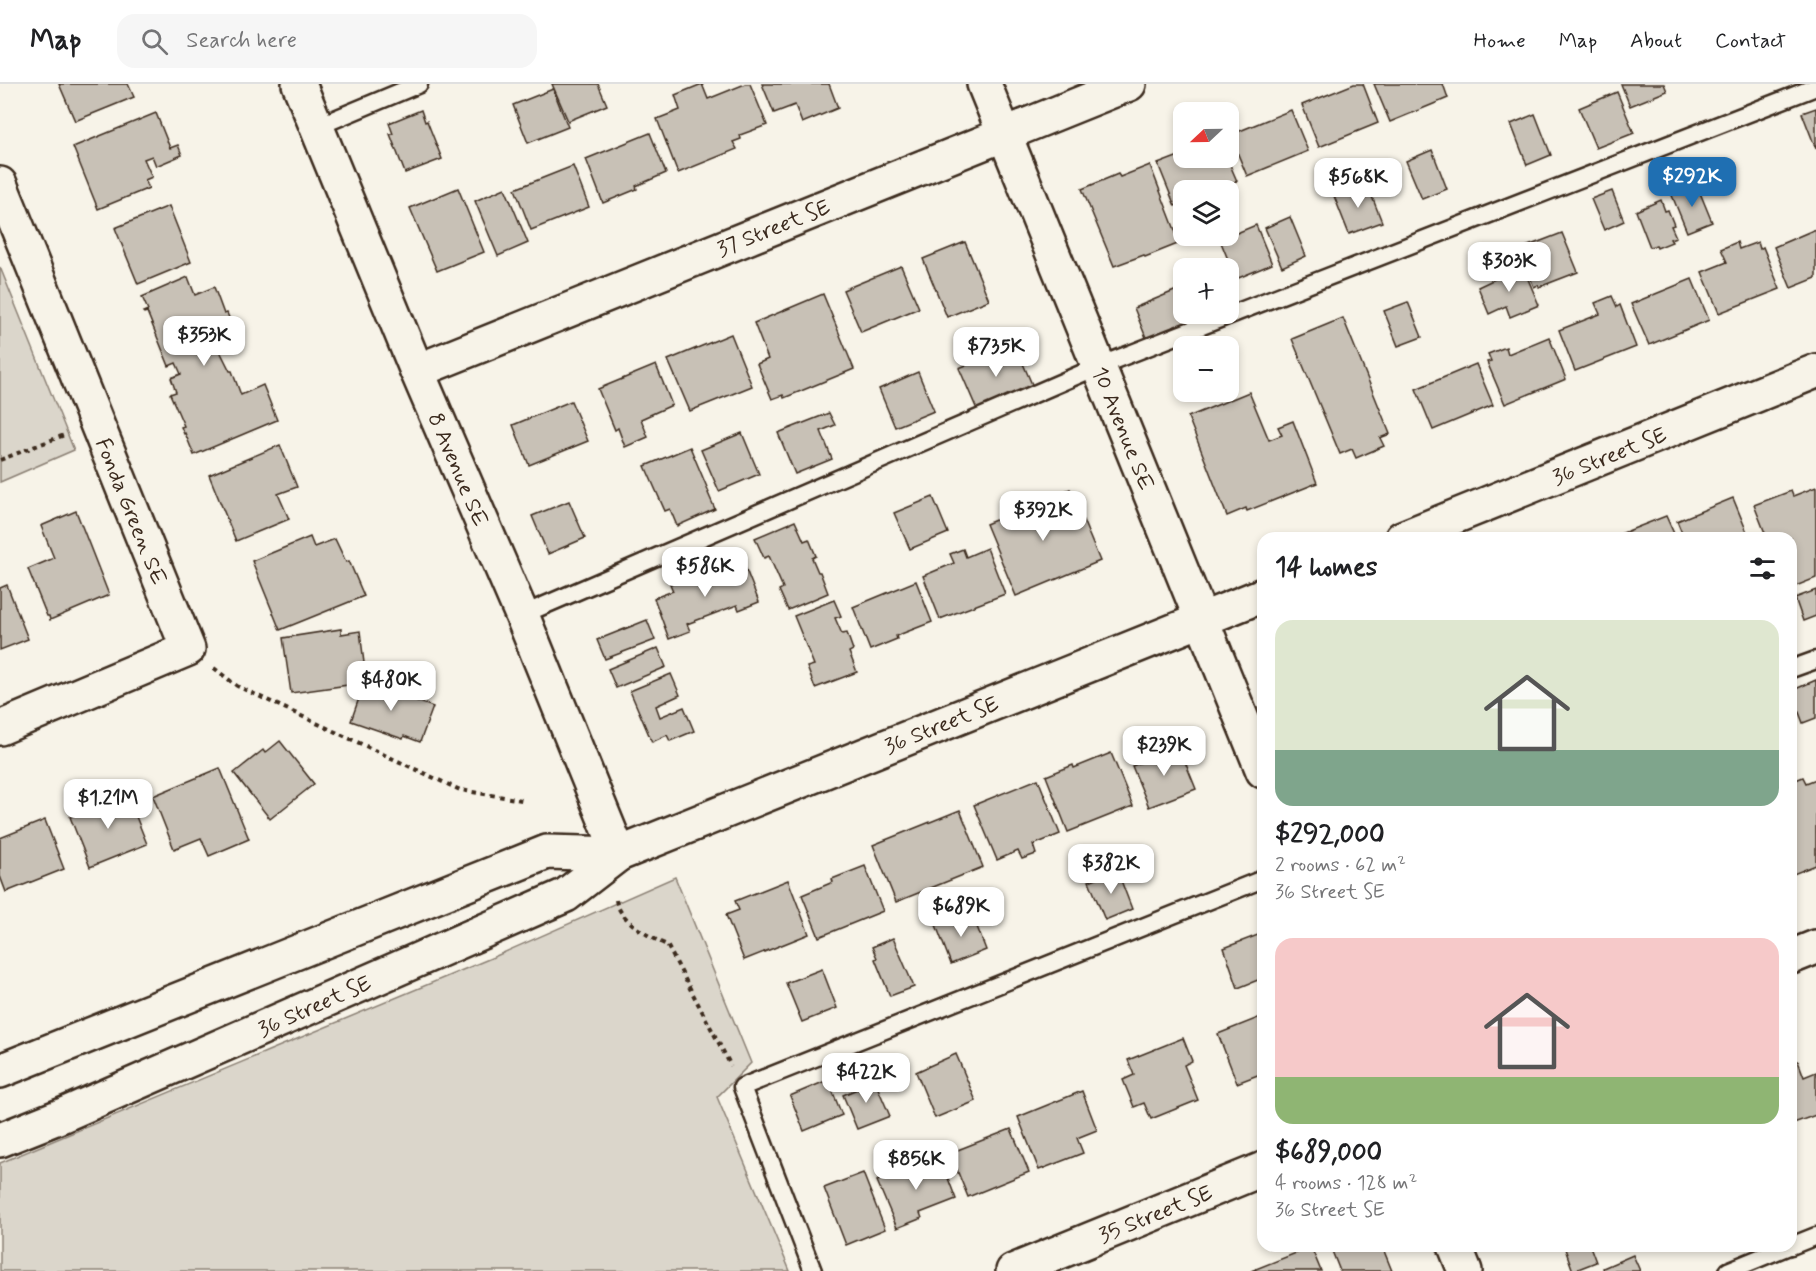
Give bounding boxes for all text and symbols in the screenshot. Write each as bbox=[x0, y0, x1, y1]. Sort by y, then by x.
search box bbox=[117, 14, 537, 68]
text: Map bbox=[30, 23, 81, 60]
icon: search bbox=[138, 25, 171, 58]
text: Search here bbox=[186, 27, 297, 55]
text: Home bbox=[1474, 27, 1526, 55]
text: Map bbox=[1559, 27, 1597, 55]
text: About bbox=[1630, 27, 1682, 55]
text: Contact bbox=[1715, 27, 1786, 55]
north arrow bbox=[1173, 102, 1239, 168]
map controls bbox=[1173, 102, 1239, 402]
pin: $292K bbox=[1650, 157, 1734, 208]
pin: $568K bbox=[1316, 158, 1400, 209]
text: $292K bbox=[1662, 163, 1722, 190]
text: $568K bbox=[1328, 164, 1388, 191]
button: layers bbox=[1173, 180, 1239, 246]
street label: 37 Street SE bbox=[713, 193, 835, 264]
pin: $303K bbox=[1467, 242, 1551, 293]
text: $303K bbox=[1482, 248, 1536, 275]
button: + bbox=[1173, 258, 1239, 324]
pin: $353K bbox=[162, 316, 246, 367]
text: $353K bbox=[177, 322, 231, 349]
pin: $735K bbox=[954, 327, 1038, 378]
text: $735K bbox=[967, 333, 1025, 360]
button: − bbox=[1173, 336, 1239, 402]
street label: 10 Avenue SE bbox=[1085, 363, 1160, 495]
street label: 8 Avenue SE bbox=[421, 409, 494, 531]
street label: 36 Street SE bbox=[1548, 421, 1671, 492]
street label: Fonda Green SE bbox=[88, 434, 172, 589]
pin: $392K bbox=[1001, 491, 1085, 542]
text: $392K bbox=[1014, 497, 1072, 524]
pin: $586K bbox=[663, 547, 747, 598]
text: 14 homes bbox=[1275, 551, 1377, 585]
icon: filters bbox=[1746, 552, 1779, 585]
text: $586K bbox=[676, 553, 734, 580]
icon: home bbox=[1473, 659, 1581, 767]
pin: $480K bbox=[349, 661, 433, 712]
text: $480K bbox=[361, 667, 421, 694]
street label: 36 Street SE bbox=[880, 690, 1003, 761]
pin: $239K bbox=[1122, 726, 1206, 777]
text: $239K bbox=[1137, 732, 1191, 759]
pin: $1.21M bbox=[59, 779, 157, 830]
text: $1.21M bbox=[78, 785, 138, 812]
text: $292,000 bbox=[1275, 818, 1385, 852]
pin: $382K bbox=[1069, 844, 1153, 895]
text: $382K bbox=[1082, 850, 1140, 877]
text: 2 rooms · 62 m² bbox=[1275, 852, 1406, 879]
text: 36 Street SE bbox=[1275, 879, 1385, 906]
pin: $689K bbox=[919, 887, 1003, 938]
text: $689K bbox=[932, 893, 990, 920]
street label: 36 Street SE bbox=[254, 969, 376, 1044]
icon: home bbox=[1473, 977, 1581, 1085]
pin: $422K bbox=[824, 1053, 908, 1104]
text: $422K bbox=[836, 1059, 896, 1086]
text: $689,000 bbox=[1275, 1136, 1382, 1170]
pin: $856K bbox=[874, 1140, 958, 1191]
text: $856K bbox=[887, 1146, 945, 1173]
text: 4 rooms · 128 m² bbox=[1275, 1170, 1417, 1197]
street label: 35 Street SE bbox=[1095, 1179, 1217, 1250]
text: 36 Street SE bbox=[1275, 1197, 1385, 1224]

